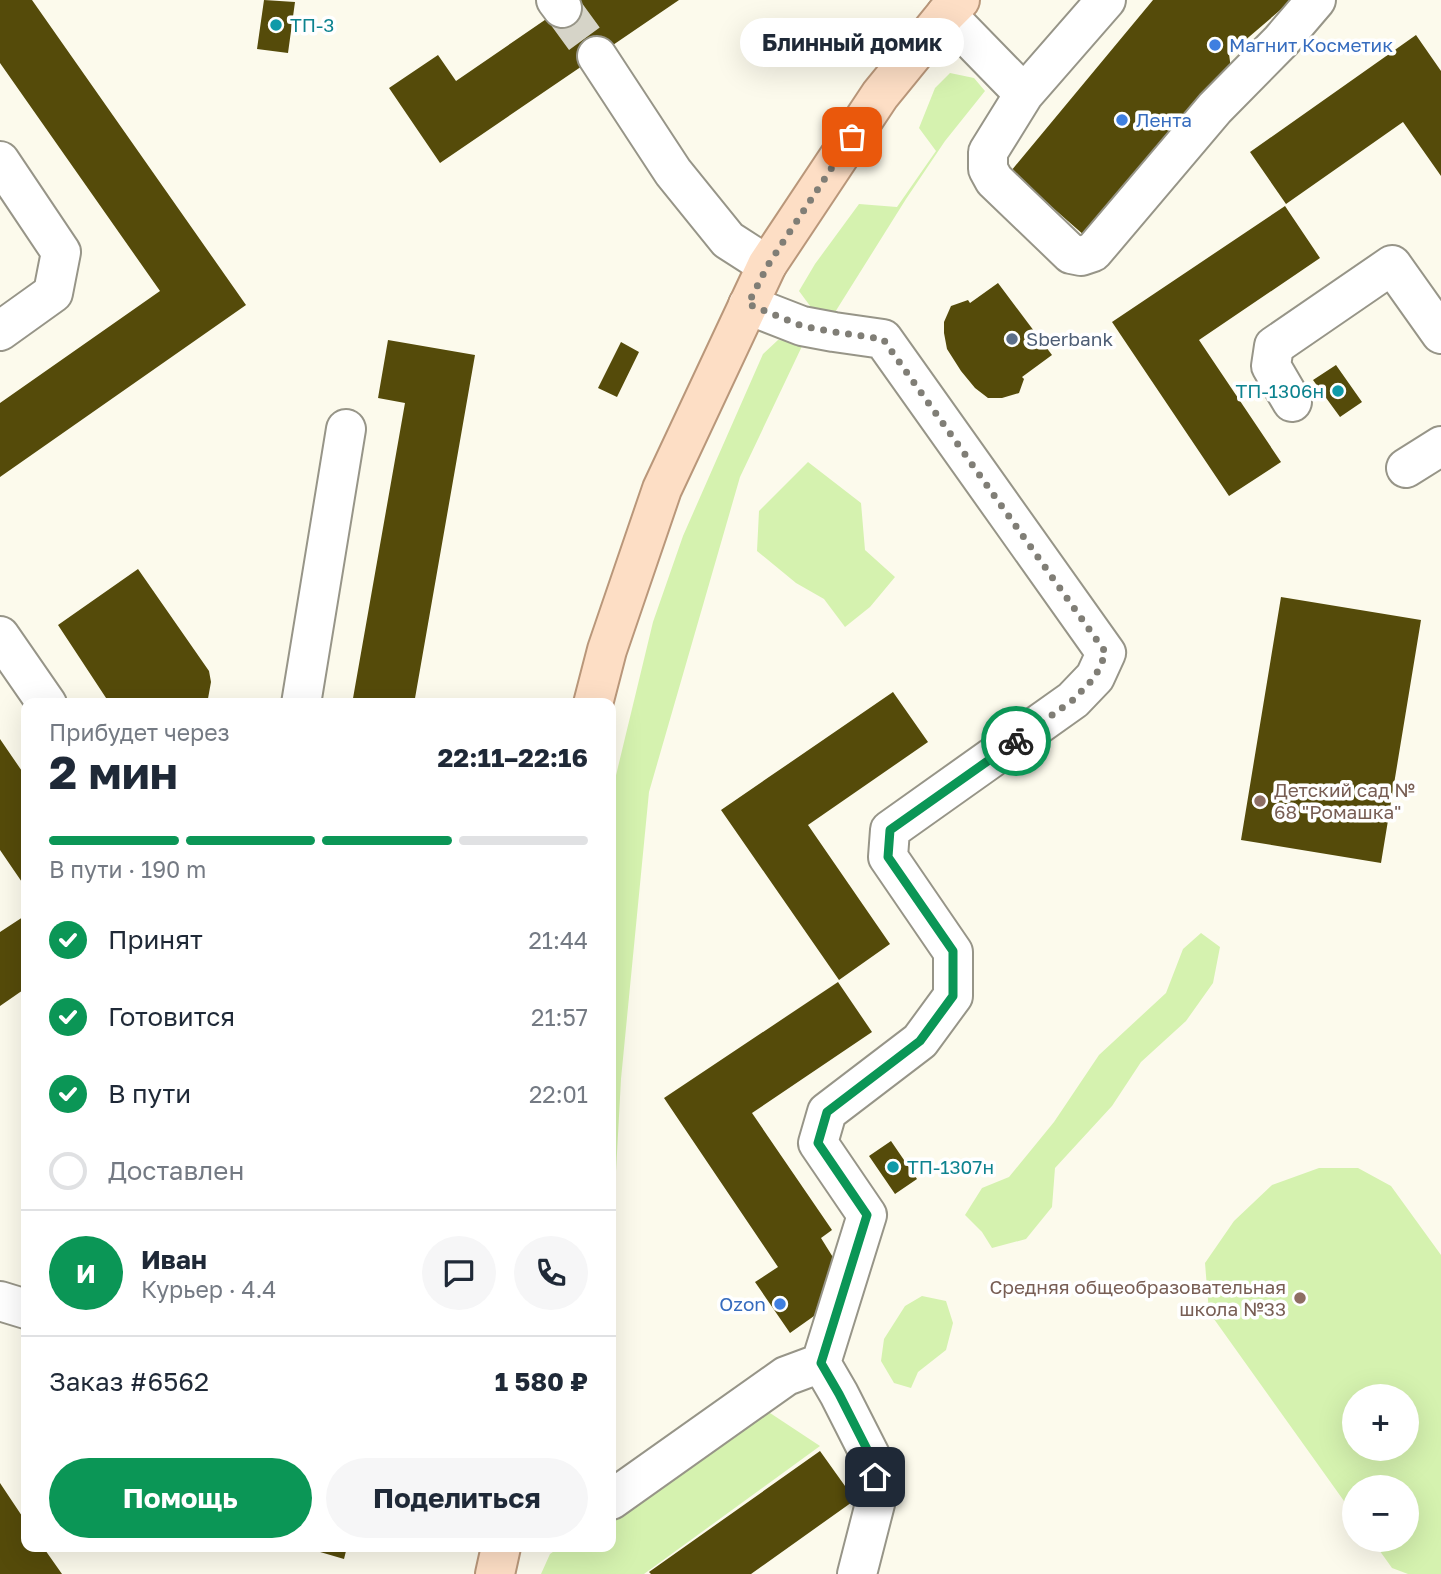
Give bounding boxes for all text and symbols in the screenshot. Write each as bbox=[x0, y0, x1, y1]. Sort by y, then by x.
place label: ТП-3 bbox=[290, 13, 334, 36]
marker: ТП-3 bbox=[268, 17, 284, 33]
callout: Блинный домик bbox=[740, 18, 964, 67]
text: Блинный домик bbox=[762, 28, 942, 56]
place label: Магнит Косметик bbox=[1229, 33, 1393, 56]
marker: Магнит Косметик bbox=[1207, 37, 1223, 53]
pin bbox=[822, 107, 882, 167]
place label: Лента bbox=[1136, 108, 1192, 131]
marker: Лента bbox=[1114, 112, 1130, 128]
icon: bag bbox=[833, 118, 871, 156]
place label: Sberbank bbox=[1026, 327, 1113, 350]
marker: Sberbank bbox=[1004, 331, 1020, 347]
place label: ТП-1306н bbox=[1236, 379, 1324, 402]
marker: ТП-1306н bbox=[1330, 383, 1346, 399]
courier bbox=[981, 706, 1051, 776]
text: Прибудет через bbox=[49, 718, 230, 746]
icon: bike bbox=[997, 722, 1035, 760]
text: 22:11–22:16 bbox=[437, 742, 588, 773]
text: 2 мин bbox=[49, 744, 178, 799]
place label: Детский сад № 68 "Ромашка" bbox=[1274, 778, 1415, 823]
marker: Детский сад № 68 "Ромашка" bbox=[1252, 793, 1268, 809]
text: В пути · 190 m bbox=[49, 855, 206, 883]
icon: check bbox=[49, 921, 87, 959]
text: Принят bbox=[108, 924, 203, 955]
text: 21:44 bbox=[529, 926, 588, 954]
icon: check bbox=[49, 998, 87, 1036]
text: Готовится bbox=[108, 1001, 235, 1032]
text: 21:57 bbox=[531, 1003, 588, 1031]
icon: check bbox=[49, 1075, 87, 1113]
text: В пути bbox=[108, 1078, 191, 1109]
text: 22:01 bbox=[529, 1080, 588, 1108]
text: Доставлен bbox=[108, 1155, 244, 1186]
place label: ТП-1307н bbox=[907, 1155, 994, 1178]
marker: ТП-1307н bbox=[885, 1159, 901, 1175]
button: chat bbox=[422, 1236, 496, 1310]
button: phone bbox=[514, 1236, 588, 1310]
text: Иван bbox=[141, 1244, 207, 1275]
text: И bbox=[76, 1258, 96, 1289]
text: Курьер · 4.4 bbox=[141, 1275, 276, 1303]
place label: Средняя общеобразовательная школа №33 bbox=[989, 1275, 1286, 1320]
marker: Средняя общеобразовательная школа №33 bbox=[1292, 1290, 1308, 1306]
place label: Ozon bbox=[719, 1292, 766, 1315]
marker: Ozon bbox=[772, 1296, 788, 1312]
text: Заказ #6562 bbox=[49, 1366, 209, 1397]
text: 1 580 ₽ bbox=[495, 1366, 588, 1397]
map controls bbox=[1342, 1384, 1419, 1552]
button: + bbox=[1342, 1384, 1419, 1461]
pin bbox=[845, 1447, 905, 1507]
button: Помощь bbox=[49, 1458, 312, 1538]
button: Поделиться bbox=[326, 1458, 588, 1538]
icon: home bbox=[856, 1458, 894, 1496]
button: − bbox=[1342, 1475, 1419, 1552]

